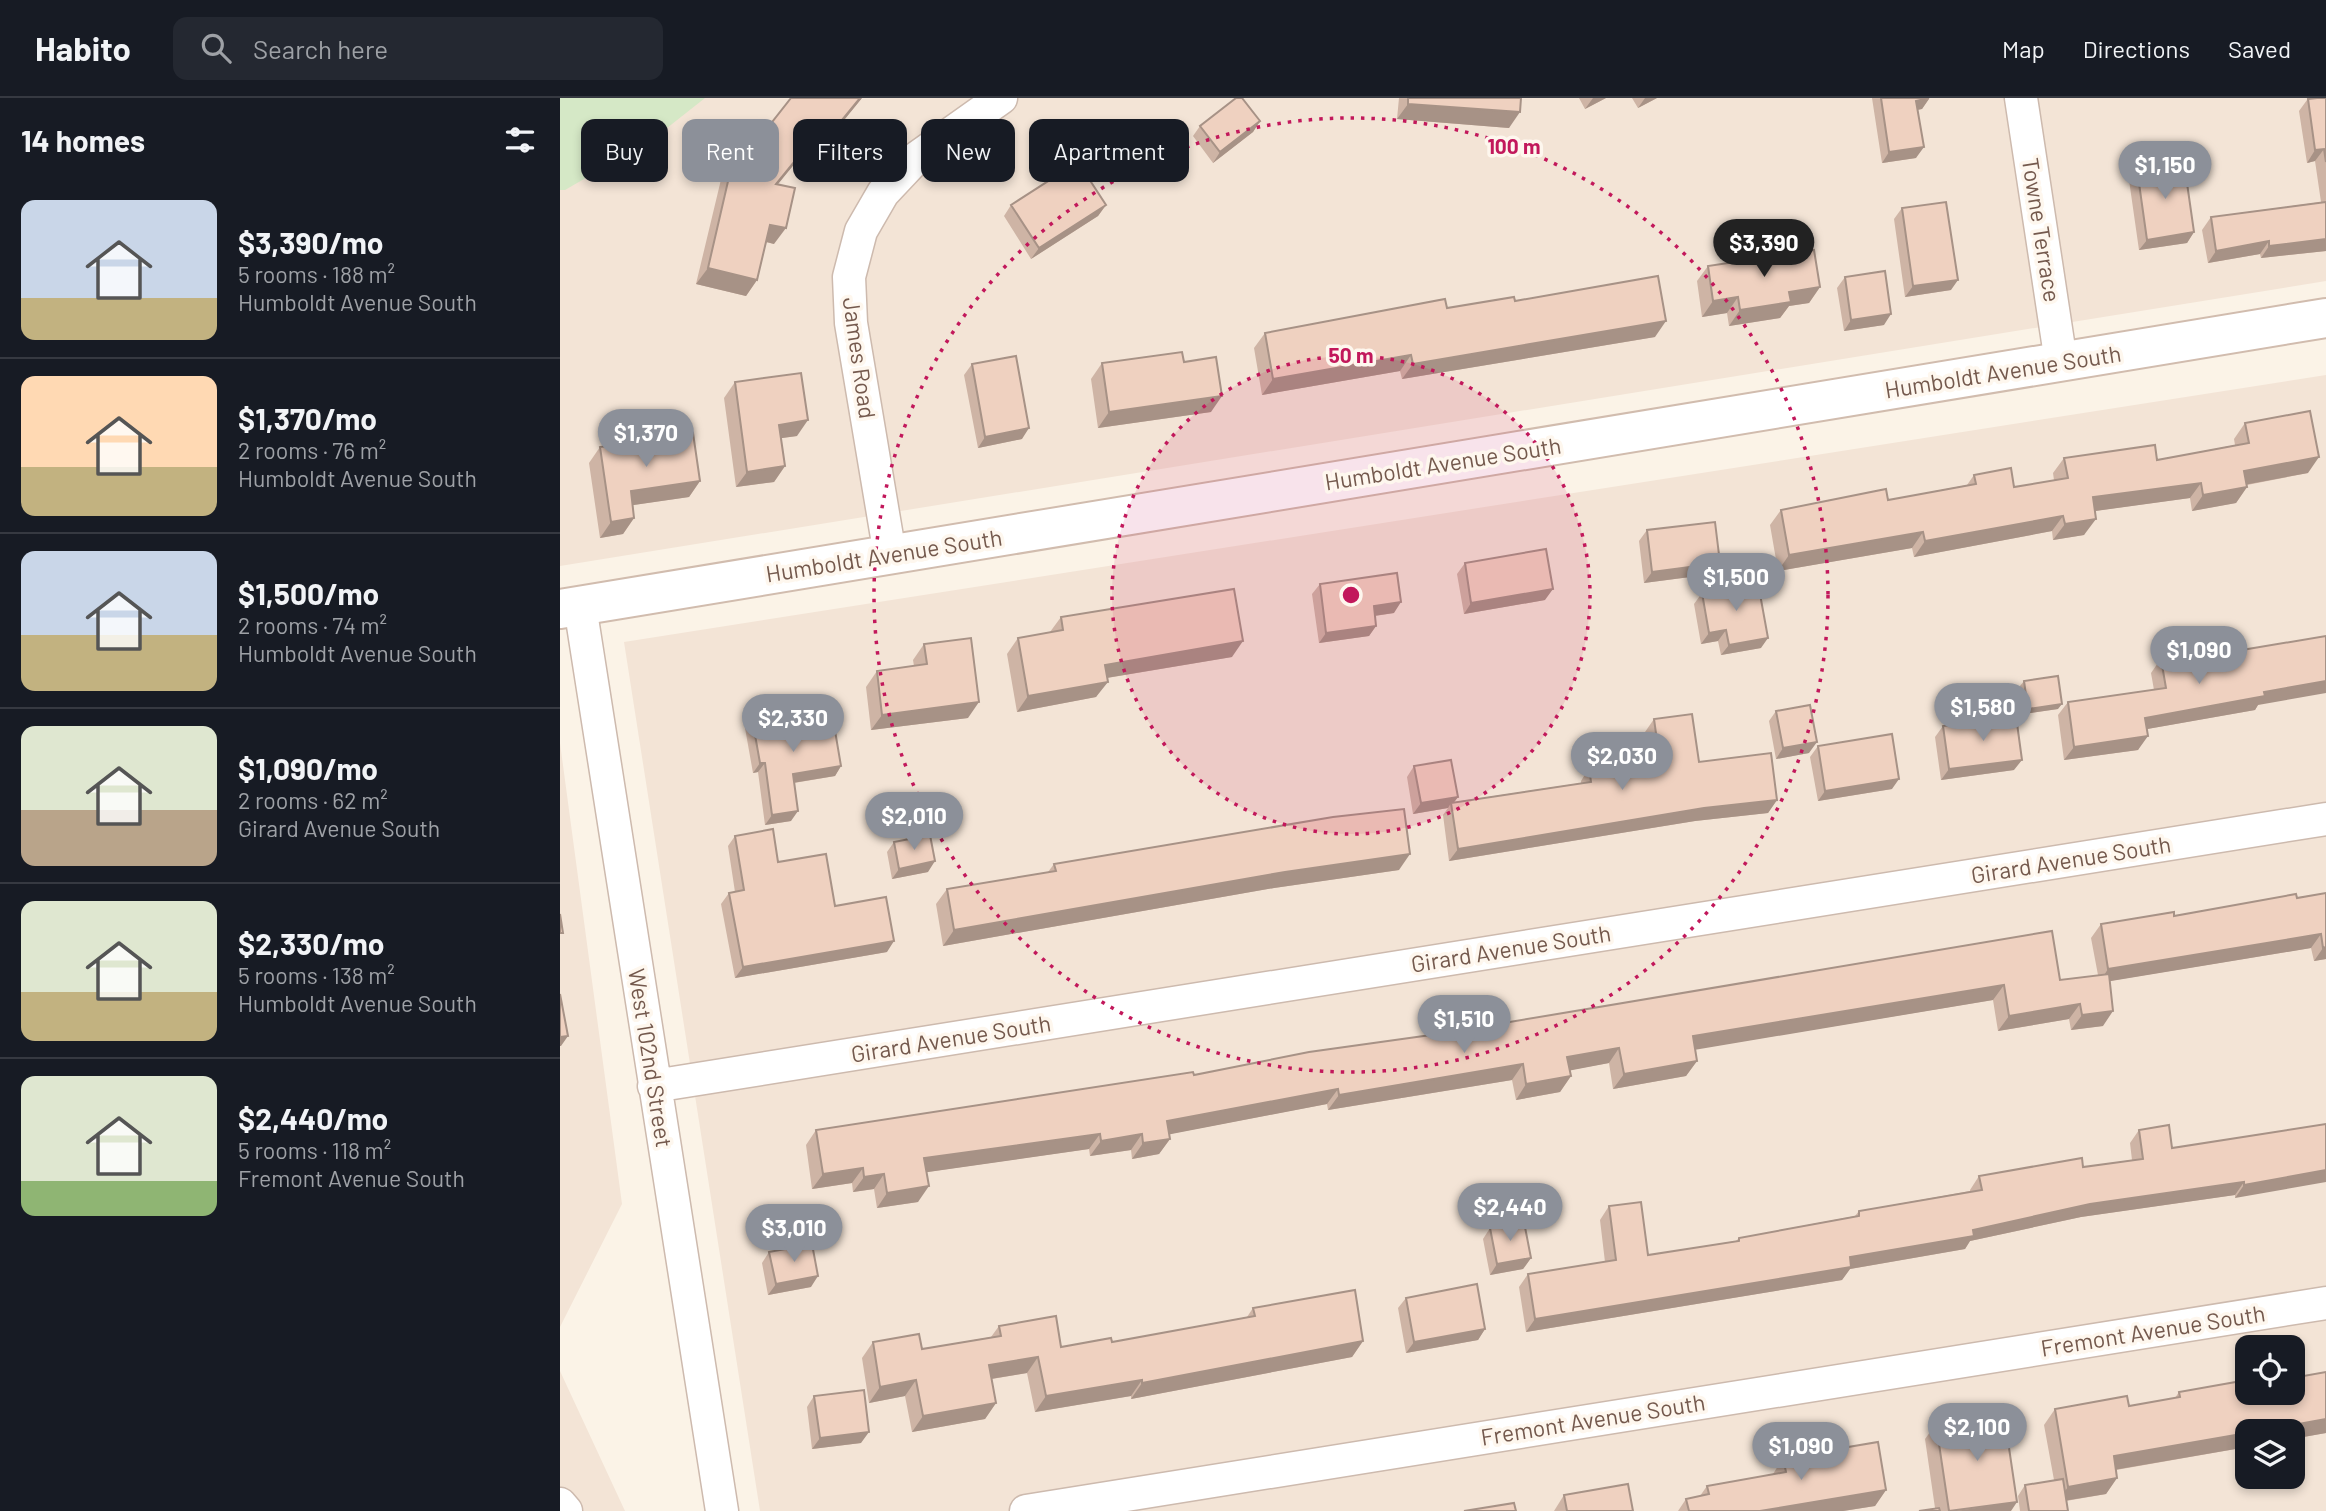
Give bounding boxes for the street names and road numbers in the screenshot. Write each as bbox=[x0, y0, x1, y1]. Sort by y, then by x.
street label: Towne Terrace bbox=[2017, 156, 2067, 304]
street label: James Road bbox=[838, 295, 882, 420]
street label: Humboldt Avenue South bbox=[1883, 338, 2123, 404]
street label: Humboldt Avenue South bbox=[1323, 430, 1563, 496]
street label: Humboldt Avenue South bbox=[764, 522, 1004, 588]
street label: Girard Avenue South bbox=[1969, 829, 2173, 889]
street label: Girard Avenue South bbox=[1409, 918, 1613, 978]
street label: West 102nd Street bbox=[623, 966, 679, 1149]
street label: Girard Avenue South bbox=[849, 1008, 1053, 1068]
street label: Fremont Avenue South bbox=[2039, 1298, 2267, 1362]
street label: Fremont Avenue South bbox=[1479, 1387, 1707, 1451]

